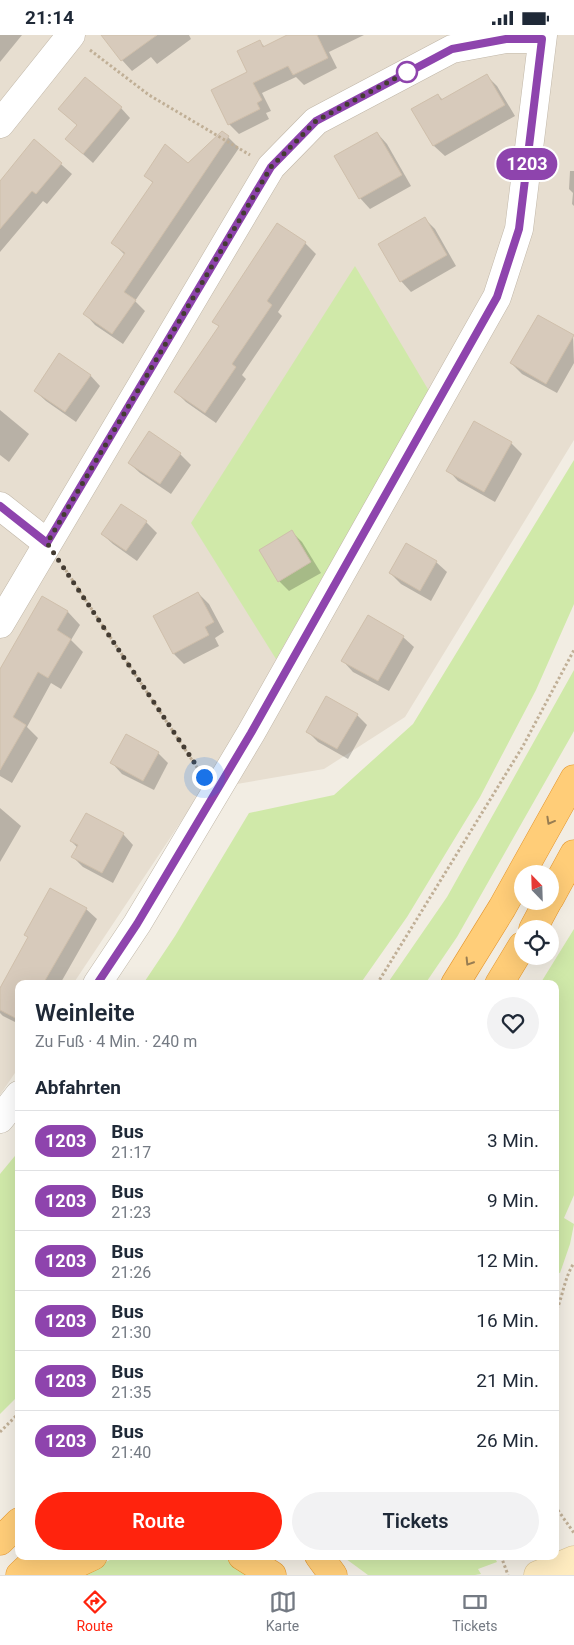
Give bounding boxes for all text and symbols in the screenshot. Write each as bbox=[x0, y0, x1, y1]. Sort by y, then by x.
text: 21:14 bbox=[25, 6, 74, 29]
unlabelled marker bbox=[396, 61, 418, 83]
line badge: 1203 bbox=[492, 148, 562, 180]
text: 1203 bbox=[506, 153, 548, 174]
your location bbox=[192, 765, 217, 790]
one-way arrow bbox=[547, 816, 557, 825]
north arrow bbox=[514, 865, 559, 910]
map controls bbox=[514, 865, 559, 965]
button: locate bbox=[514, 920, 559, 965]
one-way arrow bbox=[465, 956, 475, 965]
button: heart bbox=[487, 997, 539, 1049]
text: Weinleite bbox=[35, 999, 135, 1027]
text: Zu Fuß · 4 Min. · 240 m bbox=[35, 1032, 197, 1051]
text: Abfahrten bbox=[35, 1076, 121, 1099]
text: Bus bbox=[111, 1120, 144, 1143]
text: 3 Min. bbox=[487, 1129, 539, 1152]
text: 1203 bbox=[45, 1130, 86, 1151]
text: 21:17 bbox=[111, 1143, 151, 1162]
text: Bus bbox=[111, 1180, 144, 1203]
text: 9 Min. bbox=[487, 1189, 539, 1212]
text: 1203 bbox=[45, 1190, 86, 1211]
text: 21:23 bbox=[111, 1203, 151, 1222]
text: Bus bbox=[111, 1240, 144, 1263]
text: 12 Min. bbox=[476, 1249, 539, 1272]
text: 1203 bbox=[45, 1250, 86, 1271]
text: 21:26 bbox=[111, 1263, 151, 1282]
text: Bus bbox=[111, 1300, 144, 1323]
text: 16 Min. bbox=[476, 1309, 539, 1332]
text: 1203 bbox=[45, 1310, 86, 1331]
text: 21:30 bbox=[111, 1323, 151, 1342]
text: Bus bbox=[111, 1360, 144, 1383]
text: 21 Min. bbox=[476, 1369, 539, 1392]
text: 1203 bbox=[45, 1370, 86, 1391]
text: 21:35 bbox=[111, 1383, 151, 1402]
text: Bus bbox=[111, 1420, 144, 1443]
text: 26 Min. bbox=[476, 1429, 539, 1452]
text: 1203 bbox=[45, 1430, 86, 1451]
text: 21:40 bbox=[111, 1443, 151, 1462]
button: Route bbox=[35, 1492, 282, 1550]
button: Tickets bbox=[292, 1492, 539, 1550]
tab: Route bbox=[76, 1588, 113, 1634]
tab: Karte bbox=[266, 1588, 299, 1634]
tab: Tickets bbox=[452, 1588, 498, 1634]

